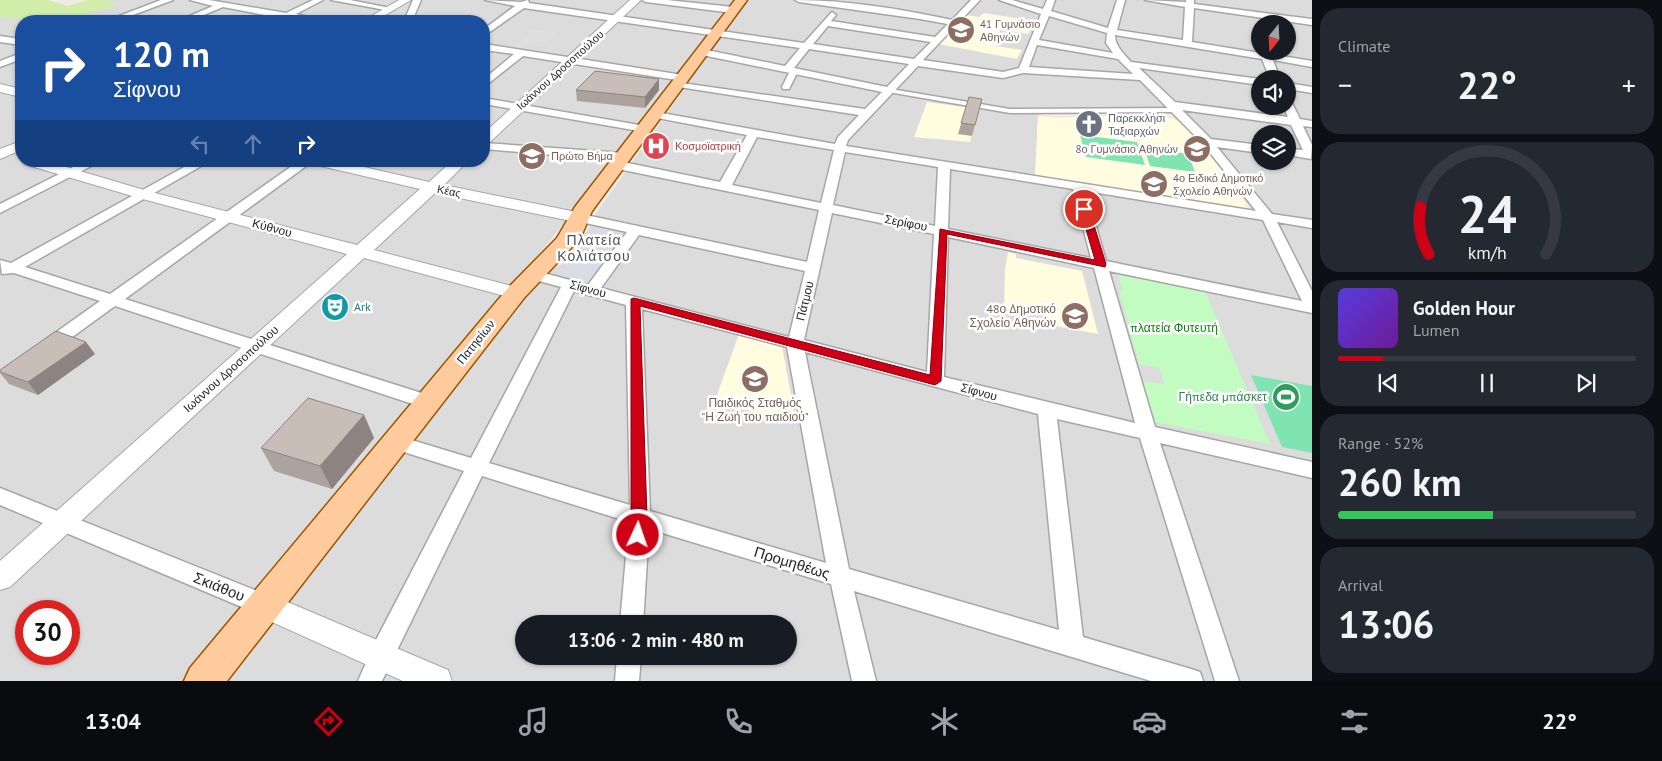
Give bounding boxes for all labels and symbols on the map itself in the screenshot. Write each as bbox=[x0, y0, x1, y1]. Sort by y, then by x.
school or university icon: 41 Γυμνάσιο Αθηνών bbox=[946, 15, 976, 45]
north arrow bbox=[1251, 15, 1296, 60]
place label: 41 Γυμνάσιο Αθηνών bbox=[980, 17, 1040, 44]
street label: Ιωάννου Δροσοπούλου bbox=[514, 27, 606, 113]
church icon: Παρεκκλήσι Ταξιαρχών bbox=[1074, 109, 1104, 139]
place label: Παρεκκλήσι Ταξιαρχών bbox=[1108, 111, 1166, 138]
hospital icon: Κοσμοϊατρική bbox=[641, 131, 671, 161]
school or university icon: 8ο Γυμνάσιο Αθηνών bbox=[1182, 134, 1212, 164]
place label: Κοσμοϊατρική bbox=[675, 139, 741, 153]
school or university icon: Πρώτο Βήμα bbox=[517, 141, 547, 171]
place label: 8ο Γυμνάσιο Αθηνών bbox=[1075, 142, 1178, 156]
place label: Πρώτο Βήμα bbox=[551, 149, 613, 163]
school or university icon: 4ο Ειδικό Δημοτικό Σχολείο Αθηνών bbox=[1139, 169, 1169, 199]
place label: 4ο Ειδικό Δημοτικό Σχολείο Αθηνών bbox=[1173, 171, 1264, 198]
street label: Κέας bbox=[436, 182, 462, 200]
pin bbox=[1063, 188, 1105, 230]
street label: Σερίφου bbox=[883, 211, 929, 234]
street label: Κύθνου bbox=[251, 215, 294, 240]
district label: Πλατεία Κολιάτσου bbox=[557, 231, 631, 265]
street label: Σίφνου bbox=[568, 276, 608, 301]
street label: Πάτμου bbox=[792, 280, 817, 322]
theatre icon: Ark bbox=[320, 292, 350, 322]
place label: Ark bbox=[354, 299, 371, 314]
place label: 48ο Δημοτικό Σχολείο Αθηνών bbox=[970, 301, 1056, 330]
school or university icon: 48ο Δημοτικό Σχολείο Αθηνών bbox=[1060, 301, 1090, 331]
street label: Πατησίων bbox=[453, 317, 498, 367]
park label: πλατεία Φυτευτή bbox=[1130, 320, 1218, 335]
street label: Ιωάννου Δροσοπούλου bbox=[180, 322, 281, 415]
school or university icon: Παιδικός Σταθμός "Η Ζωή του παιδιού" bbox=[740, 364, 770, 394]
street label: Σίφνου bbox=[959, 379, 999, 404]
sports icon: Γήπεδα μπάσκετ bbox=[1271, 382, 1301, 412]
place label: Γήπεδα μπάσκετ bbox=[1179, 389, 1267, 404]
place label: Παιδικός Σταθμός "Η Ζωή του παιδιού" bbox=[701, 395, 809, 424]
position arrow bbox=[611, 508, 663, 560]
street label: Προμηθέως bbox=[752, 542, 832, 583]
street label: Σκιάθου bbox=[191, 568, 248, 605]
speed limit sign: 30 bbox=[15, 600, 80, 665]

